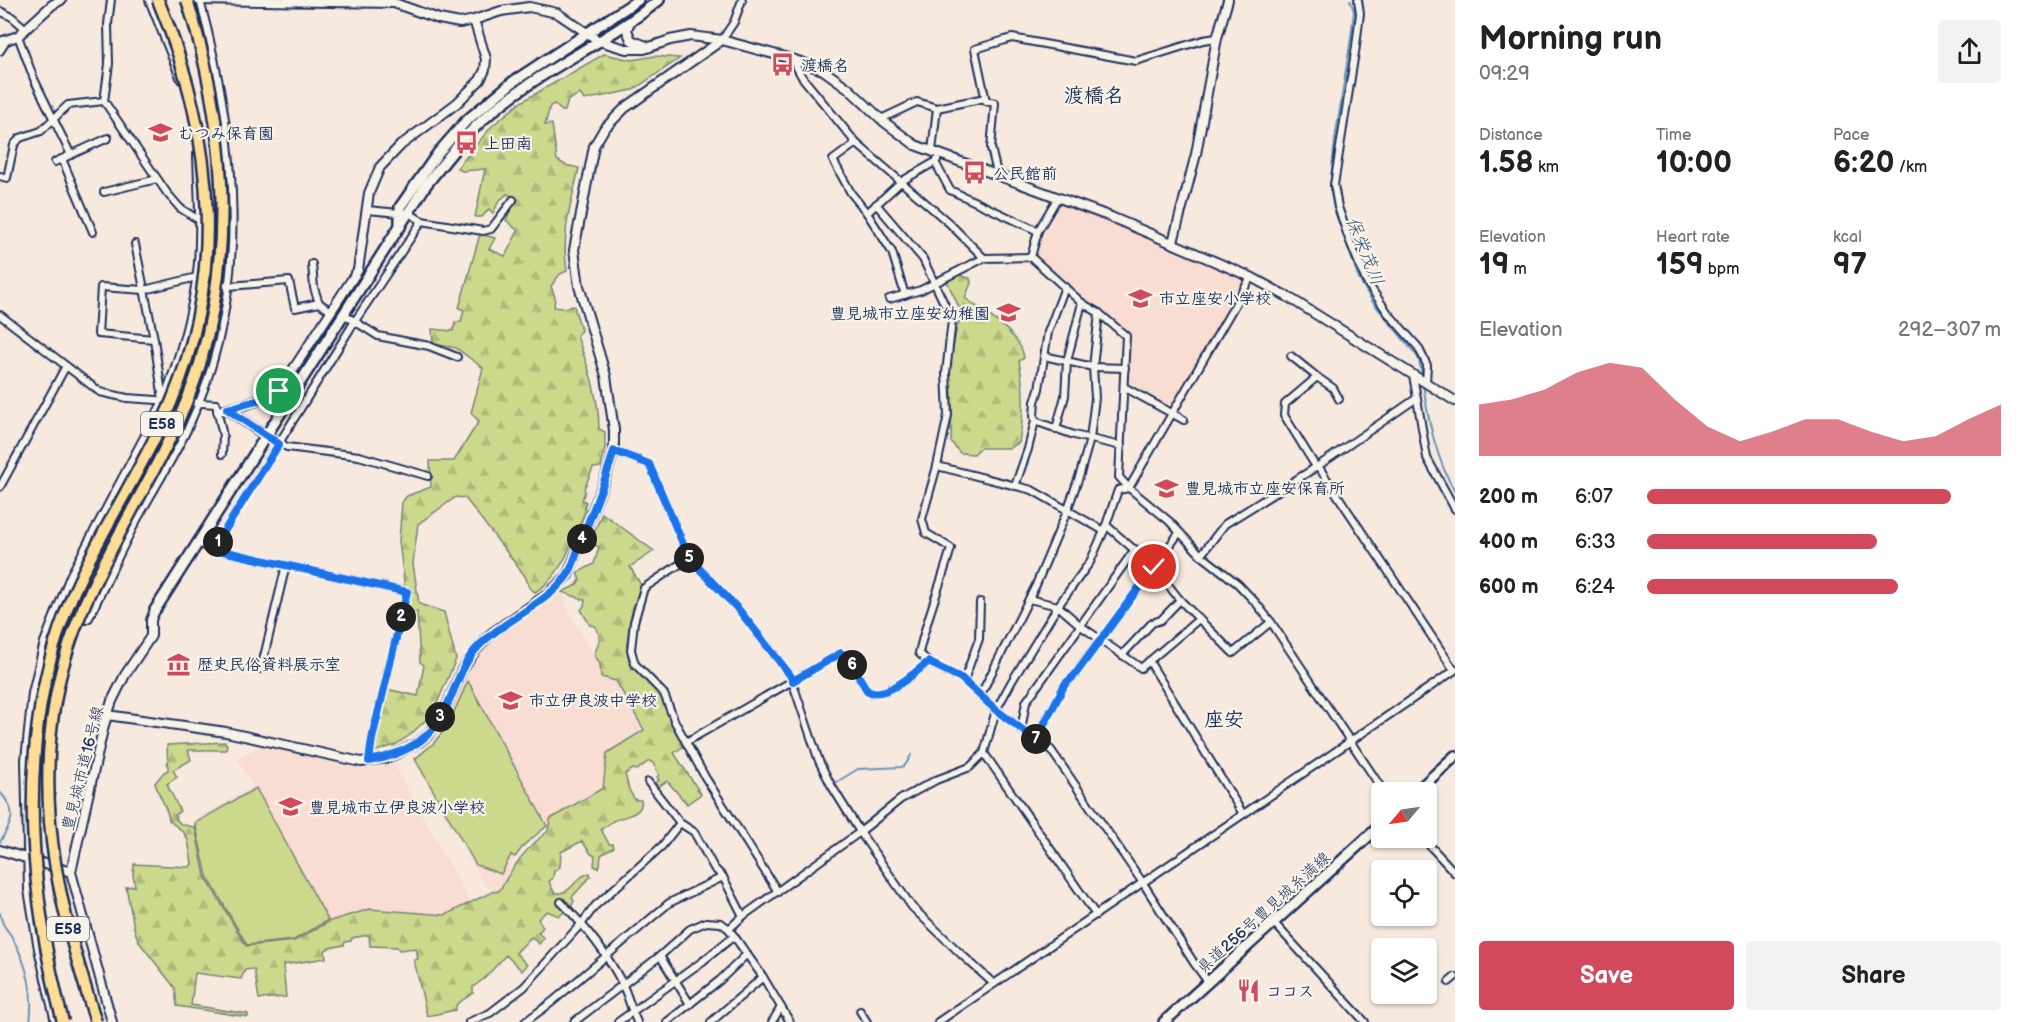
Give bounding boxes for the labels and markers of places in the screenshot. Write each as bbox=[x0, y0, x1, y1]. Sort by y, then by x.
bus stop icon: 渡橋名 bbox=[770, 52, 796, 78]
place label: 渡橋名 bbox=[801, 57, 849, 76]
school or university icon: むつみ保育園 bbox=[147, 120, 173, 146]
place label: むつみ保育園 bbox=[178, 125, 274, 144]
bus stop icon: 上田南 bbox=[453, 130, 479, 156]
place label: 上田南 bbox=[484, 135, 532, 154]
bus stop icon: 公民館前 bbox=[962, 160, 988, 186]
place label: 公民館前 bbox=[993, 165, 1057, 184]
school or university icon: 市立座安小学校 bbox=[1128, 285, 1154, 311]
place label: 市立座安小学校 bbox=[1159, 290, 1271, 309]
school or university icon: 豊見城市立座安幼稚園 bbox=[995, 300, 1021, 326]
place label: 豊見城市立座安幼稚園 bbox=[830, 305, 990, 324]
pin bbox=[253, 365, 304, 416]
school or university icon: 豊見城市立座安保育所 bbox=[1154, 475, 1180, 501]
place label: 豊見城市立座安保育所 bbox=[1185, 480, 1345, 499]
pin: 4 bbox=[567, 524, 597, 554]
pin: 1 bbox=[203, 527, 233, 557]
pin bbox=[1128, 541, 1179, 592]
pin: 5 bbox=[674, 543, 704, 573]
pin: 2 bbox=[386, 602, 416, 632]
pin: 6 bbox=[837, 650, 867, 680]
museum icon: 歴史民俗資料展示室 bbox=[166, 651, 192, 677]
place label: 歴史民俗資料展示室 bbox=[197, 656, 341, 675]
school or university icon: 市立伊良波中学校 bbox=[498, 687, 524, 713]
place label: 市立伊良波中学校 bbox=[529, 692, 657, 711]
pin: 3 bbox=[425, 702, 455, 732]
pin: 7 bbox=[1021, 724, 1051, 754]
school or university icon: 豊見城市立伊良波小学校 bbox=[278, 794, 304, 820]
place label: 豊見城市立伊良波小学校 bbox=[309, 799, 485, 818]
restaurant icon: ココス bbox=[1235, 978, 1261, 1004]
place label: ココス bbox=[1266, 983, 1314, 1002]

